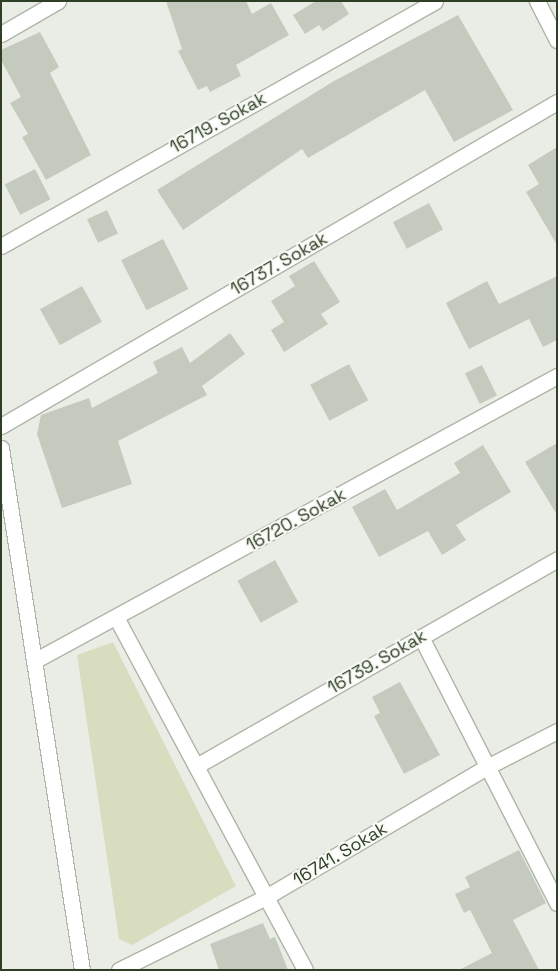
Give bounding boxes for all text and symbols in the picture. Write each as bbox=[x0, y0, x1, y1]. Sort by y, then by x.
street label: 16719. Sokak bbox=[166, 87, 270, 159]
street label: 16737. Sokak bbox=[226, 227, 332, 301]
street label: 16720. Sokak bbox=[242, 484, 350, 556]
street label: 16739. Sokak bbox=[324, 625, 430, 699]
street label: 16741. Sokak bbox=[289, 817, 391, 891]

